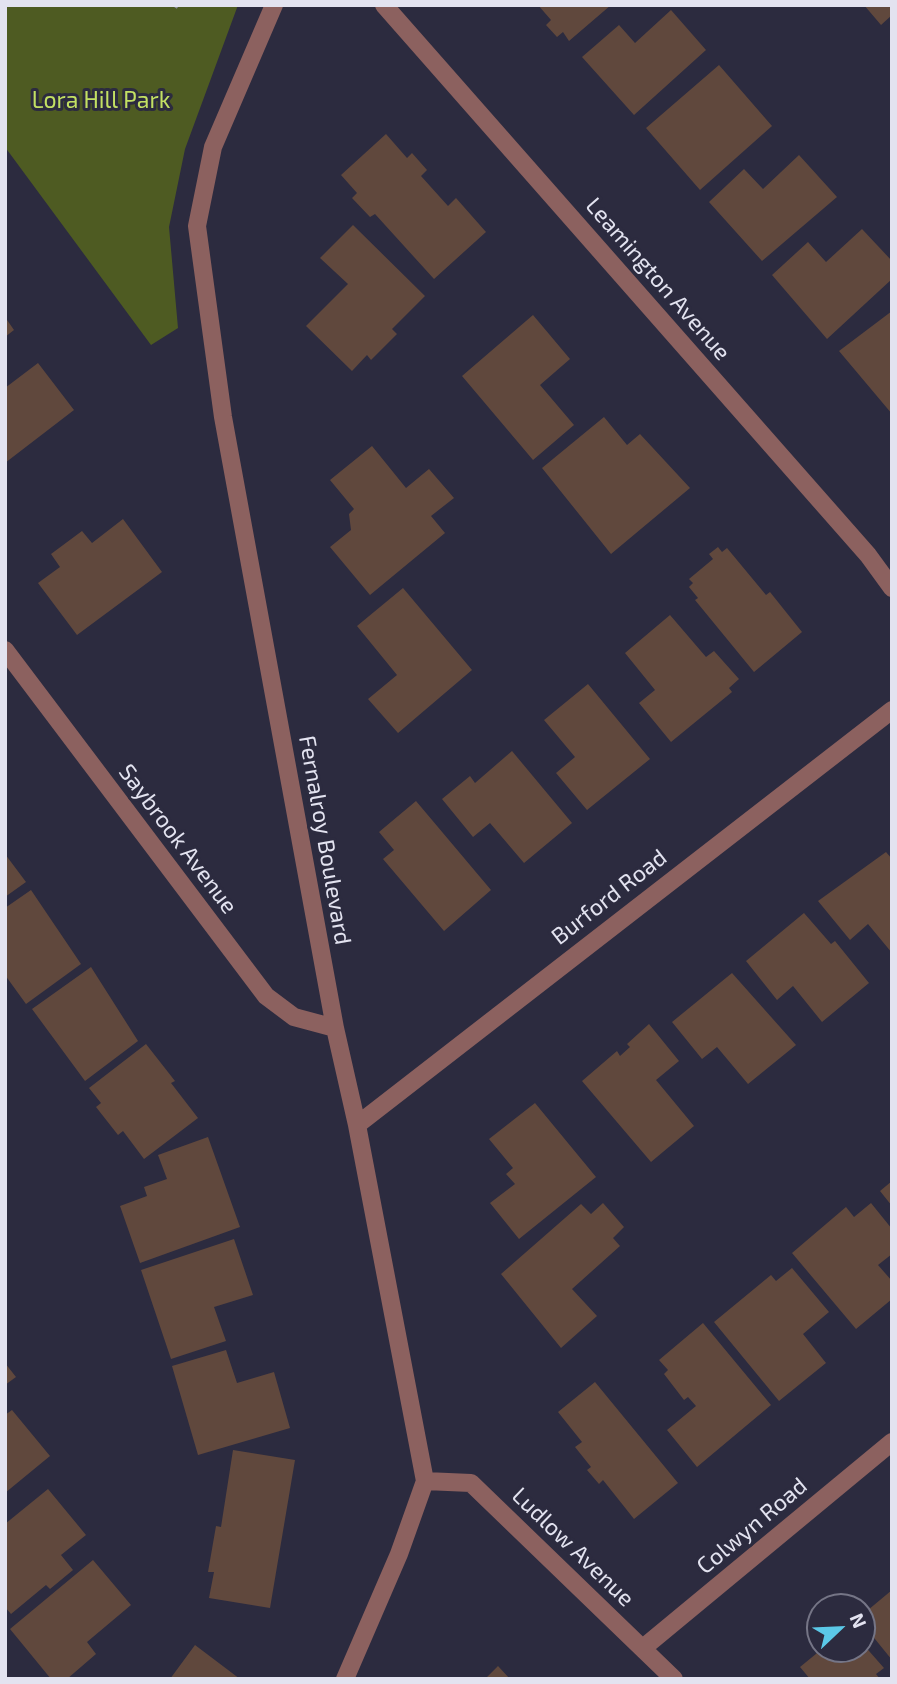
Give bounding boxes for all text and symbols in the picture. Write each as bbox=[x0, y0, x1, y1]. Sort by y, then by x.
park label: Lora Hill Park bbox=[32, 86, 170, 114]
street label: Leamington Avenue bbox=[580, 192, 736, 366]
street label: Fernalroy Boulevard bbox=[293, 733, 357, 947]
street label: Saybrook Avenue bbox=[113, 759, 243, 919]
street label: Burford Road bbox=[546, 843, 672, 951]
street label: Colwyn Road bbox=[691, 1472, 813, 1580]
street label: Ludlow Avenue bbox=[506, 1482, 640, 1612]
north arrow bbox=[806, 1593, 876, 1663]
text: N bbox=[846, 1610, 872, 1631]

